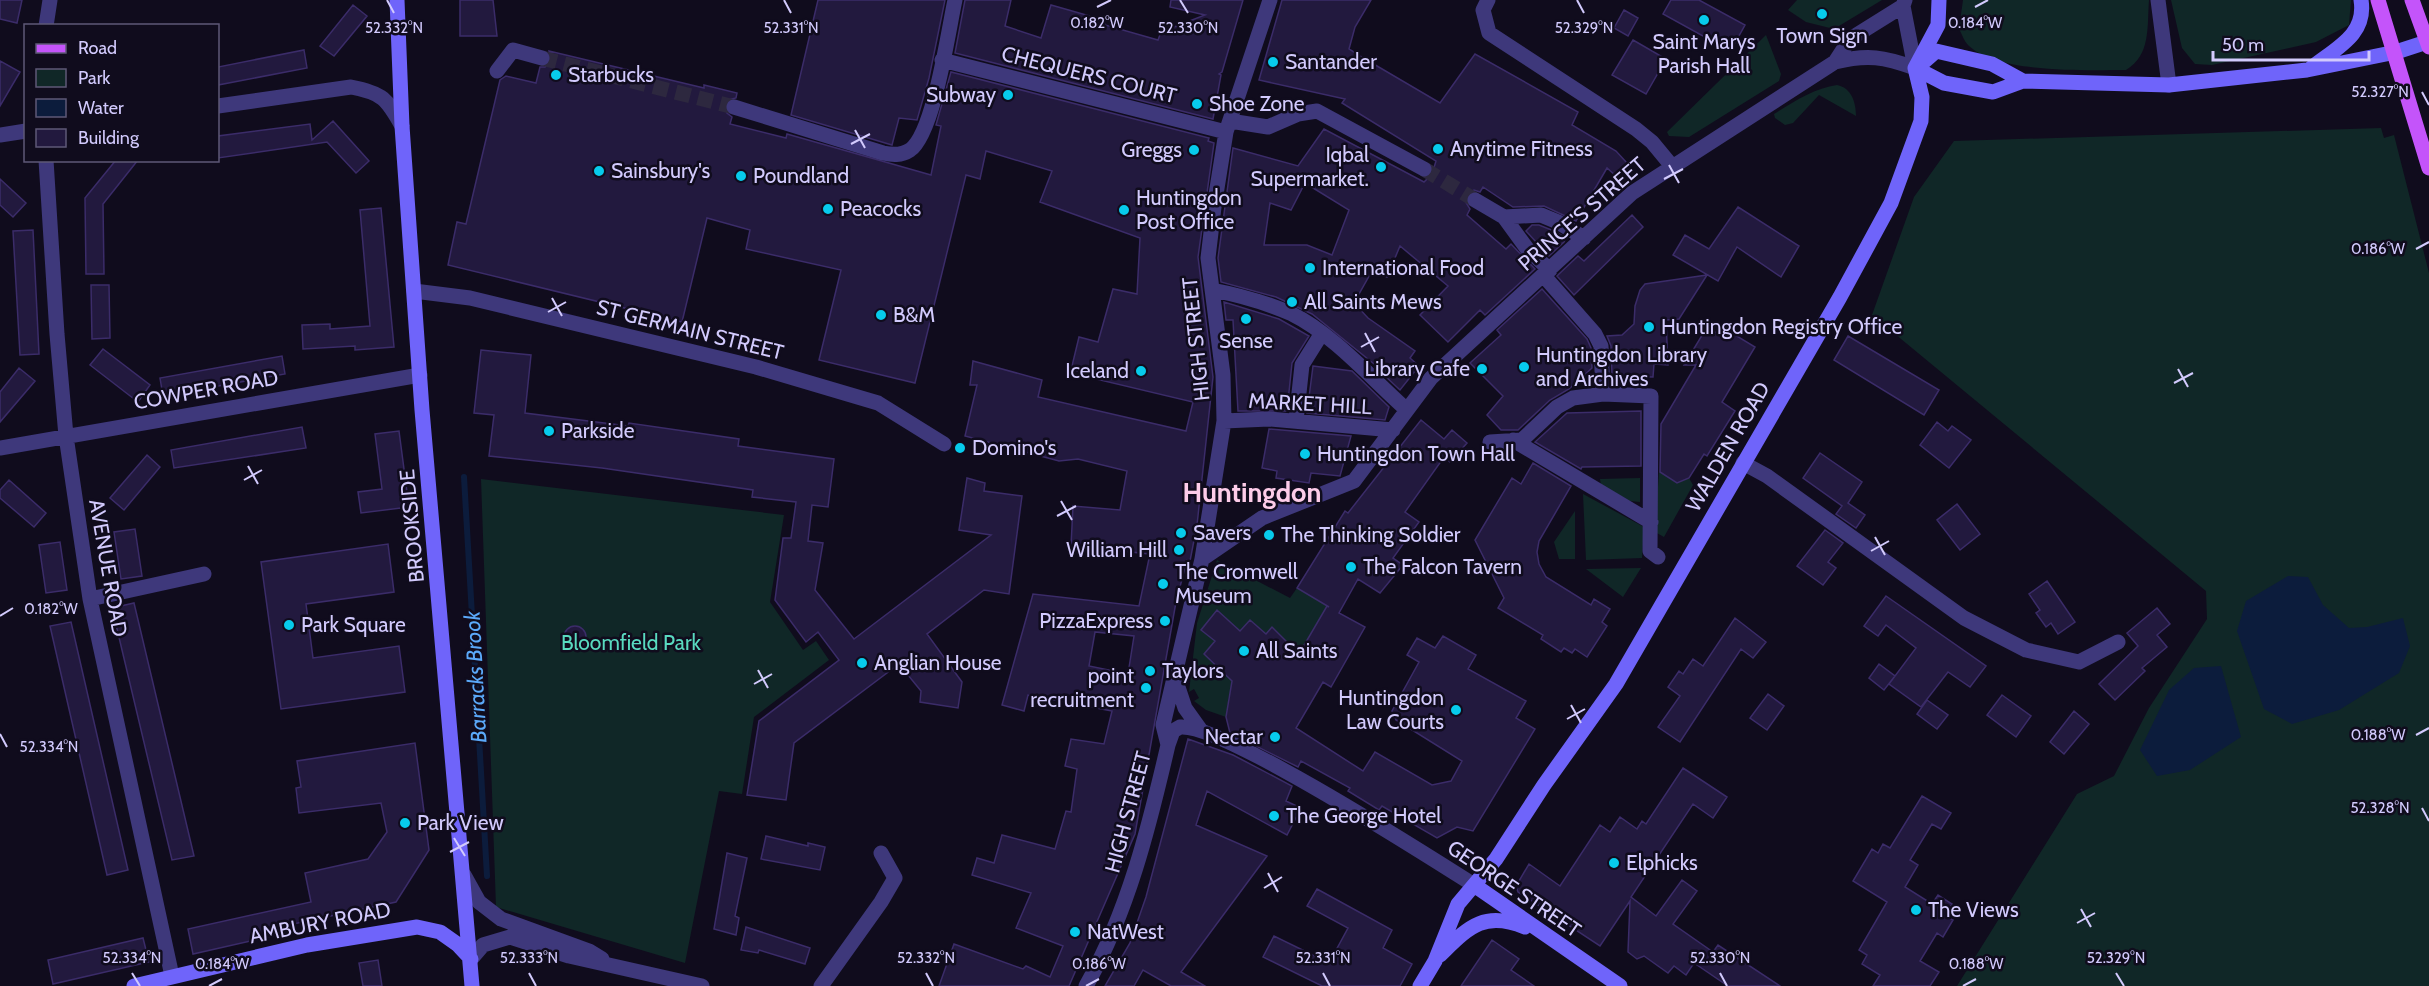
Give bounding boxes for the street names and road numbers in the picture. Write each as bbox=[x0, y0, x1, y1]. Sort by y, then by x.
street label: CHEQUERS COURT bbox=[999, 41, 1179, 108]
street label: PRINCE'S STREET bbox=[1513, 152, 1650, 276]
street label: HIGH STREET bbox=[1177, 276, 1214, 402]
street label: ST GERMAIN STREET bbox=[594, 294, 786, 365]
street label: COWPER ROAD bbox=[132, 364, 280, 415]
street label: WALDEN ROAD bbox=[1680, 377, 1775, 516]
street label: MARKET HILL bbox=[1248, 388, 1373, 419]
street label: BROOKSIDE bbox=[394, 468, 429, 584]
street label: AVENUE ROAD bbox=[84, 497, 133, 639]
street label: HIGH STREET bbox=[1099, 749, 1156, 875]
street label: GEORGE STREET bbox=[1443, 835, 1586, 942]
street label: AMBURY ROAD bbox=[247, 897, 393, 948]

